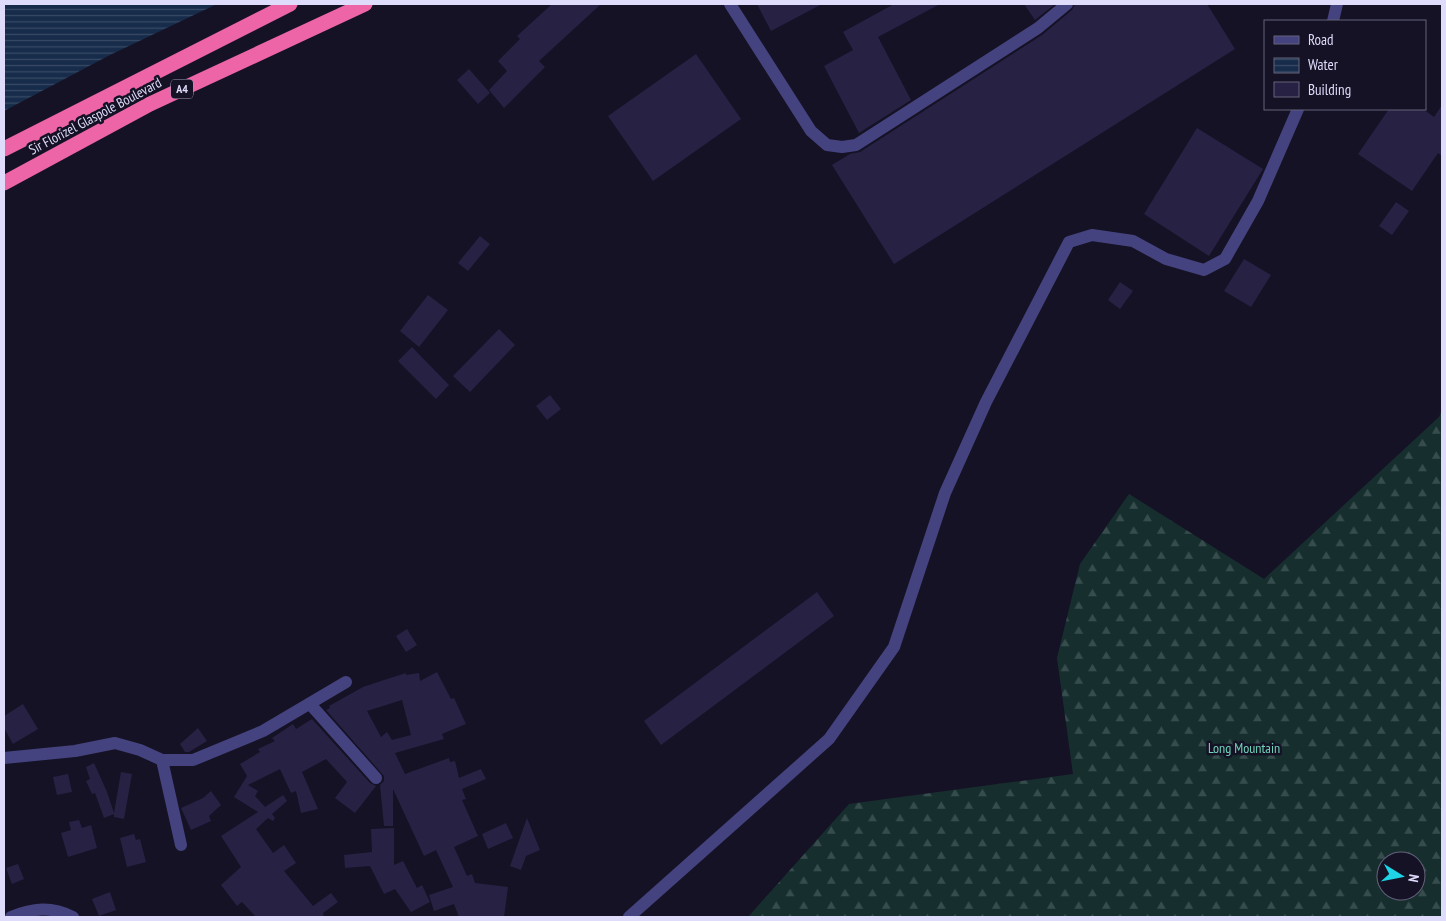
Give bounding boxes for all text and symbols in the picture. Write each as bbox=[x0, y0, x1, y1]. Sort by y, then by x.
legend bbox=[1264, 20, 1426, 110]
text: Road bbox=[1308, 30, 1334, 49]
text: Water bbox=[1308, 55, 1339, 74]
street label: Sir Florizel Glaspole Boulevard bbox=[26, 73, 164, 159]
road number: A4 bbox=[171, 80, 193, 98]
text: Building bbox=[1308, 80, 1351, 99]
park label: Long Mountain bbox=[1208, 739, 1280, 757]
north arrow bbox=[1376, 851, 1426, 901]
text: N bbox=[1404, 873, 1423, 884]

